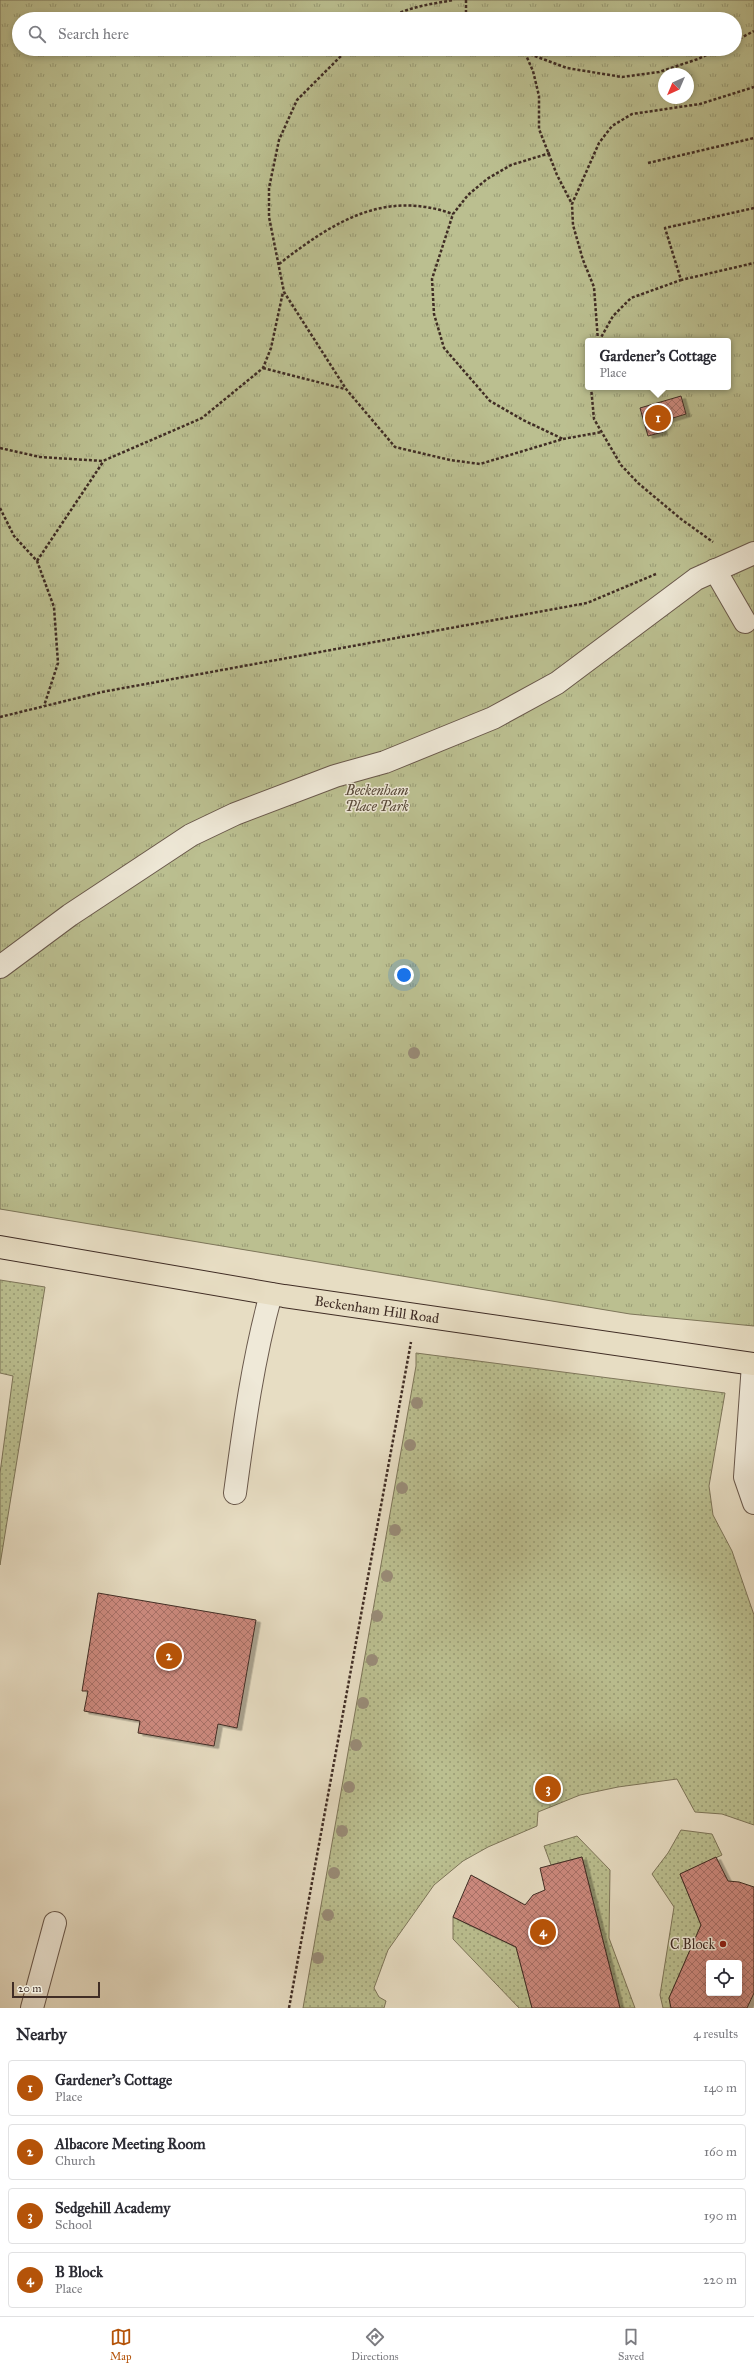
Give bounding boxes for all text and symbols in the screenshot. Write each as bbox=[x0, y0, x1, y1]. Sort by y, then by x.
search box bbox=[12, 12, 742, 56]
icon: search bbox=[26, 23, 48, 45]
text: Search here bbox=[58, 25, 129, 43]
north arrow bbox=[658, 68, 694, 104]
popup bbox=[585, 338, 731, 390]
text: Gardener's Cottage bbox=[599, 347, 717, 365]
text: Place bbox=[599, 365, 627, 381]
pin: 1 bbox=[645, 403, 671, 433]
park label: Beckenham Place Park bbox=[344, 782, 410, 815]
your location bbox=[394, 965, 414, 985]
street label: Beckenham Hill Road bbox=[313, 1292, 440, 1327]
pin: 2 bbox=[156, 1641, 182, 1671]
pin: 3 bbox=[535, 1774, 561, 1804]
pin: 4 bbox=[530, 1917, 556, 1947]
place label: C Block bbox=[670, 1936, 715, 1953]
marker: C Block bbox=[718, 1939, 728, 1949]
map controls bbox=[706, 1960, 742, 1996]
button: locate bbox=[706, 1960, 742, 1996]
scale bar bbox=[12, 1980, 100, 1999]
text: 20 m bbox=[18, 1982, 41, 1995]
text: Nearby bbox=[16, 2024, 67, 2045]
text: 4 results bbox=[693, 2026, 738, 2042]
text: Gardener's Cottage bbox=[55, 2071, 172, 2089]
text: 1 bbox=[27, 2080, 33, 2096]
text: 140 m bbox=[703, 2080, 737, 2096]
text: Place bbox=[55, 2089, 82, 2105]
text: Albacore Meeting Room bbox=[55, 2135, 206, 2153]
text: 2 bbox=[27, 2144, 33, 2160]
text: 160 m bbox=[704, 2144, 737, 2160]
text: Church bbox=[55, 2153, 95, 2169]
text: Sedgehill Academy bbox=[55, 2199, 170, 2217]
text: 3 bbox=[27, 2208, 33, 2224]
text: 190 m bbox=[704, 2208, 737, 2224]
text: School bbox=[55, 2217, 92, 2233]
text: B Block bbox=[55, 2263, 103, 2281]
text: 4 bbox=[26, 2272, 34, 2288]
text: 220 m bbox=[703, 2272, 737, 2288]
text: Place bbox=[55, 2281, 82, 2297]
tab: Map bbox=[110, 2326, 132, 2363]
tab: Directions bbox=[351, 2326, 399, 2363]
tab: Saved bbox=[618, 2326, 644, 2363]

